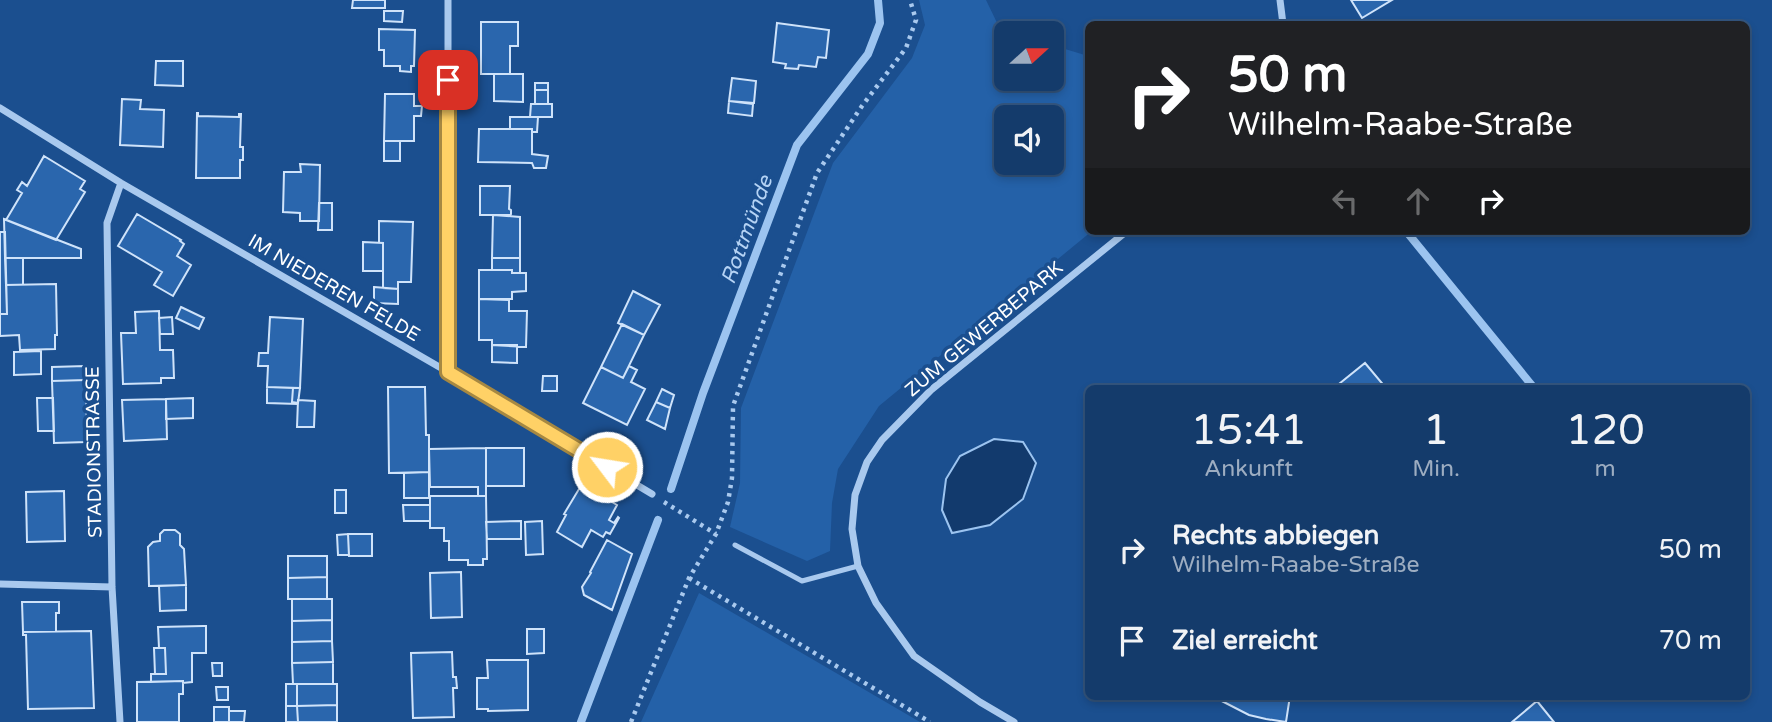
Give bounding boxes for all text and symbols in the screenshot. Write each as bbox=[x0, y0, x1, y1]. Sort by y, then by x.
north arrow bbox=[994, 21, 1064, 91]
map controls bbox=[994, 21, 1064, 175]
text: 50 m bbox=[1228, 46, 1347, 105]
icon: right bbox=[1113, 49, 1204, 140]
pin bbox=[418, 50, 478, 110]
icon: arrive bbox=[429, 61, 467, 99]
button: sound bbox=[994, 105, 1064, 175]
text: Wilhelm-Raabe-Straße bbox=[1228, 106, 1573, 144]
water label: Rottmünde bbox=[716, 171, 779, 288]
icon: left bbox=[1326, 182, 1364, 220]
icon: ahead bbox=[1399, 182, 1437, 220]
icon: right bbox=[1472, 182, 1510, 220]
street label: IM NIEDEREN FELDE bbox=[244, 230, 424, 346]
street label: ZUM GEWERBEPARK bbox=[901, 256, 1067, 401]
street label: STADIONSTRASSE bbox=[82, 366, 106, 538]
text: 15:41 bbox=[1190, 405, 1307, 456]
text: 1 bbox=[1423, 405, 1449, 456]
text: 120 bbox=[1565, 405, 1645, 456]
position arrow bbox=[570, 430, 644, 504]
text: Ankunft bbox=[1204, 455, 1293, 483]
text: Min. bbox=[1412, 455, 1460, 483]
text: m bbox=[1594, 455, 1616, 483]
text: Rechts abbiegen bbox=[1172, 520, 1379, 551]
icon: right bbox=[1113, 531, 1151, 569]
text: 50 m bbox=[1659, 534, 1722, 565]
text: Wilhelm-Raabe-Straße bbox=[1172, 551, 1420, 579]
icon: arrive bbox=[1113, 622, 1151, 660]
text: Ziel erreicht bbox=[1172, 625, 1318, 656]
text: 70 m bbox=[1659, 625, 1722, 656]

